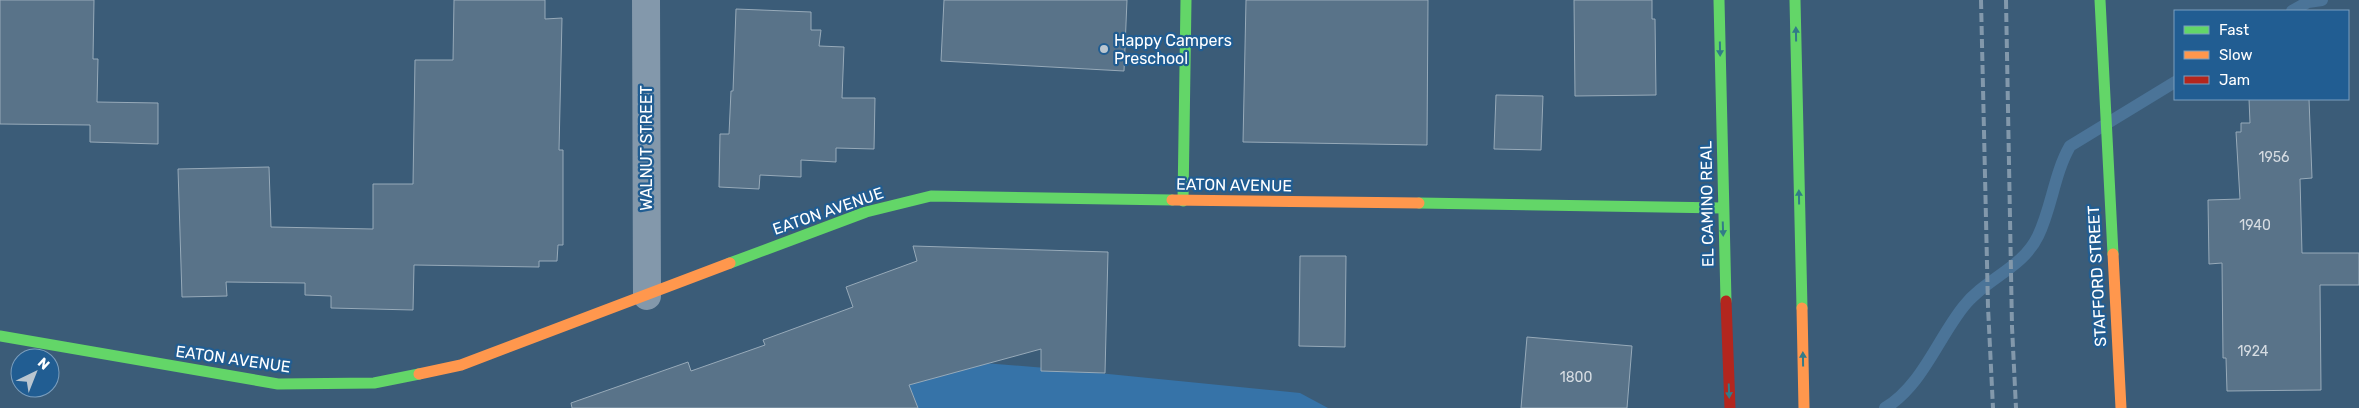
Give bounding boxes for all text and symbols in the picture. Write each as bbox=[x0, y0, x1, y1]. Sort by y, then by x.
legend bbox=[2174, 10, 2349, 100]
text: Fast bbox=[2219, 21, 2249, 39]
one-way arrow bbox=[1791, 26, 1799, 42]
place label: Happy Campers Preschool bbox=[1114, 31, 1232, 68]
one-way arrow bbox=[1716, 41, 1724, 57]
marker: Happy Campers Preschool bbox=[1098, 43, 1110, 55]
text: Slow bbox=[2219, 46, 2252, 64]
text: Jam bbox=[2219, 71, 2250, 89]
street label: WALNUT STREET bbox=[637, 85, 656, 211]
street label: EL CAMINO REAL bbox=[1696, 141, 1718, 267]
house number: 1956 bbox=[2258, 149, 2290, 166]
street label: EATON AVENUE bbox=[1176, 174, 1292, 196]
street label: EATON AVENUE bbox=[770, 183, 886, 239]
one-way arrow bbox=[1795, 189, 1803, 205]
street label: STAFFORD STREET bbox=[2084, 205, 2110, 347]
house number: 1940 bbox=[2239, 217, 2271, 234]
one-way arrow bbox=[1720, 221, 1728, 237]
street label: EATON AVENUE bbox=[174, 342, 292, 376]
house number: 1924 bbox=[2237, 343, 2269, 360]
north arrow bbox=[10, 348, 60, 398]
one-way arrow bbox=[1799, 351, 1807, 367]
text: N bbox=[34, 354, 53, 374]
house number: 1800 bbox=[1560, 369, 1592, 386]
one-way arrow bbox=[1726, 383, 1734, 399]

